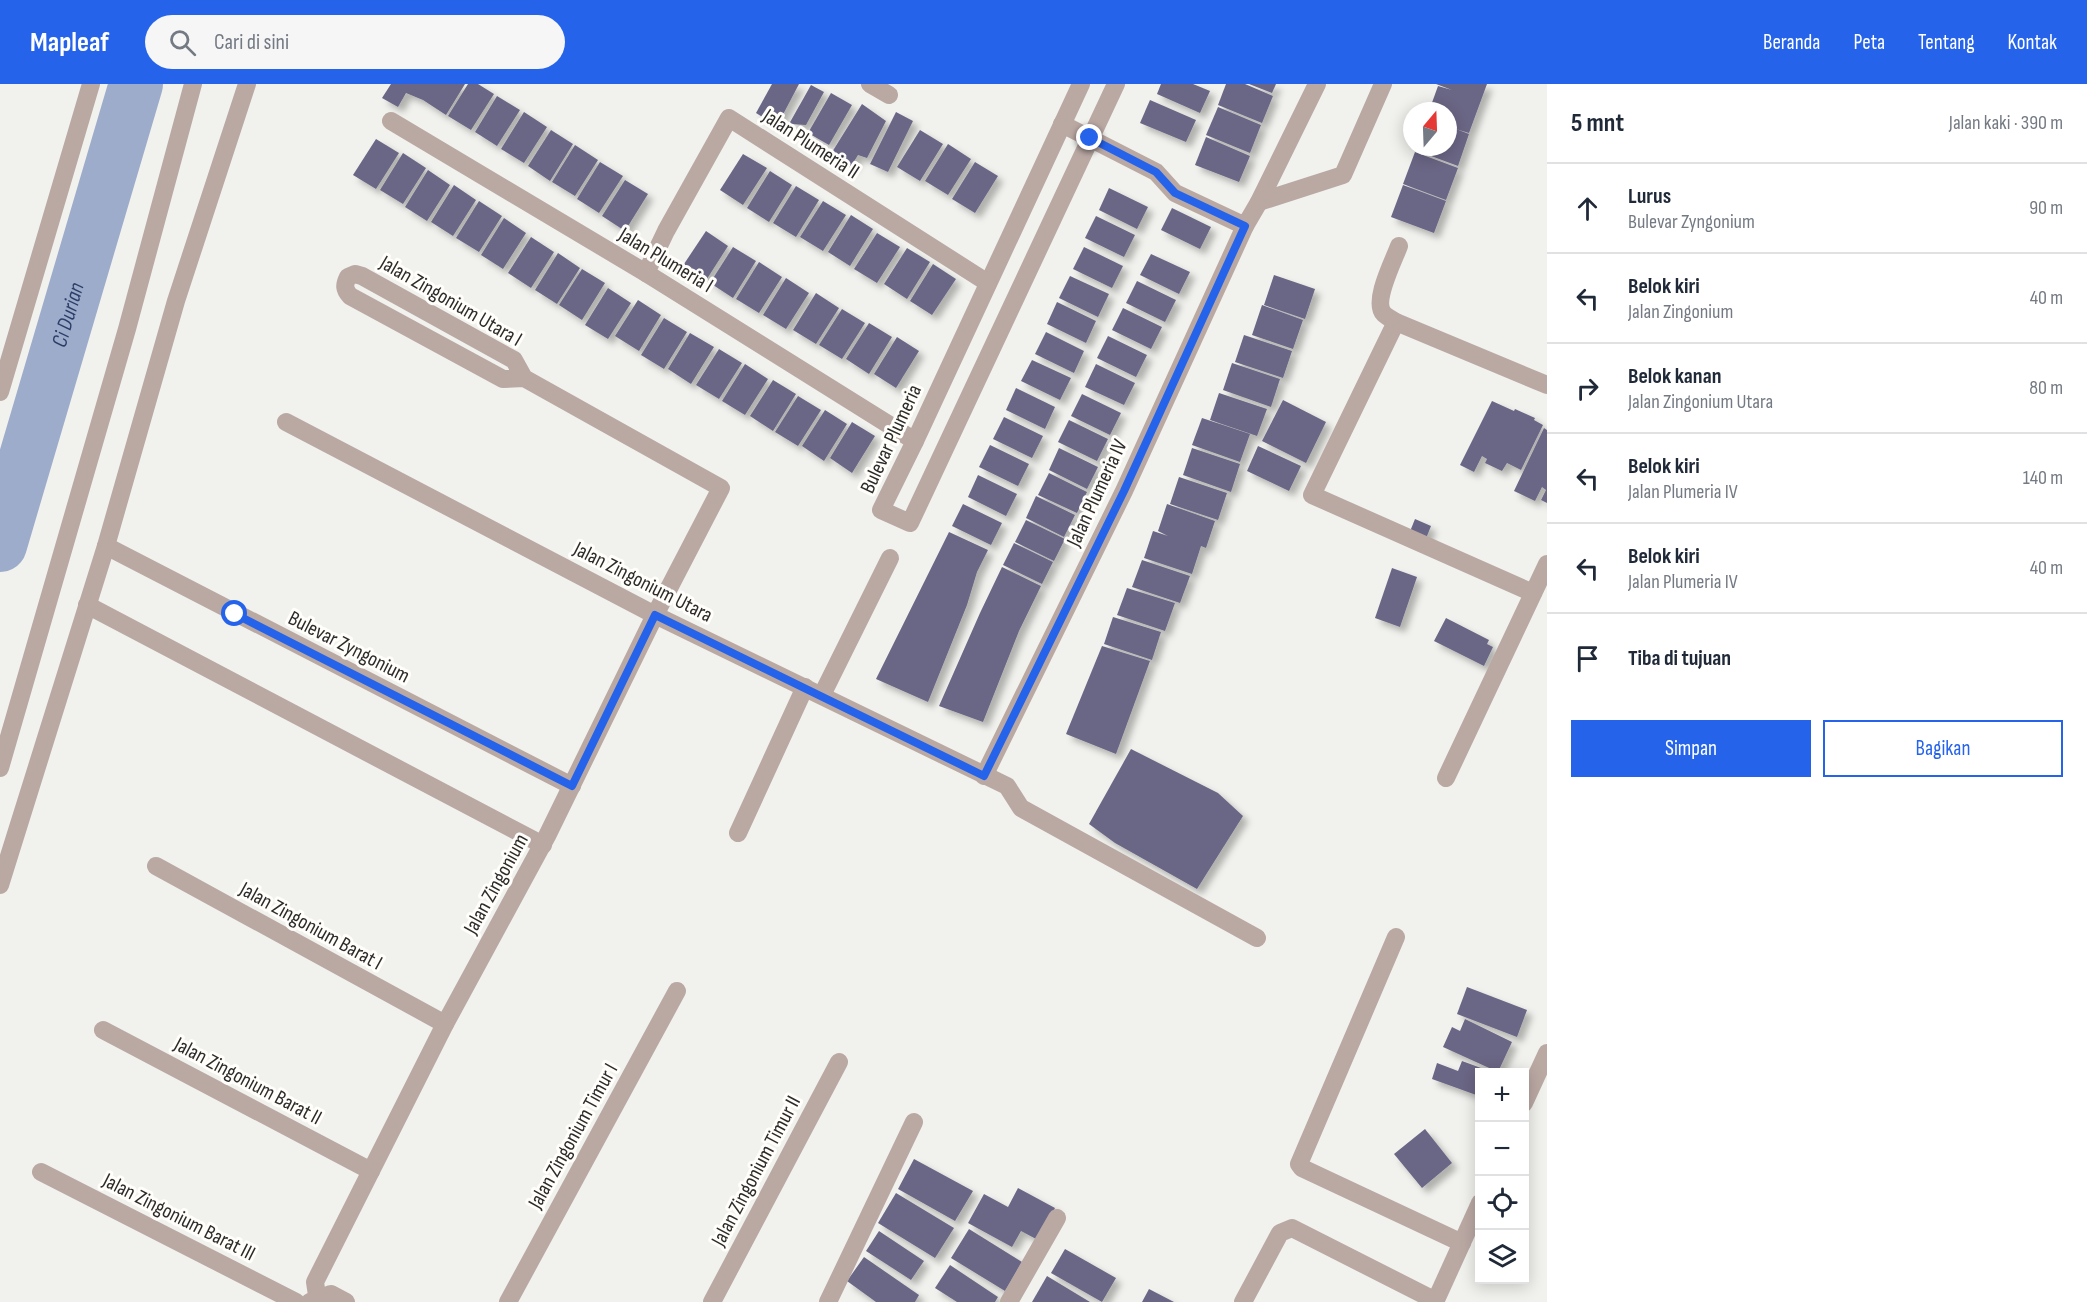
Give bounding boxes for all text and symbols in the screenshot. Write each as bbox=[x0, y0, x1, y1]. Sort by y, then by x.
search box bbox=[145, 15, 565, 69]
text: Mapleaf bbox=[30, 26, 109, 59]
icon: search bbox=[166, 26, 199, 59]
text: Cari di sini bbox=[214, 29, 289, 56]
text: Beranda bbox=[1763, 30, 1820, 55]
text: Peta bbox=[1853, 30, 1885, 55]
text: Tentang bbox=[1918, 30, 1975, 55]
text: Kontak bbox=[2008, 30, 2057, 55]
north arrow bbox=[1403, 102, 1457, 156]
street label: Jalan Plumeria II bbox=[757, 103, 864, 184]
text: 5 mnt bbox=[1571, 108, 1624, 139]
text: Jalan kaki · 390 m bbox=[1949, 111, 2063, 135]
route end bbox=[1076, 124, 1102, 150]
text: Lurus bbox=[1628, 183, 1671, 210]
icon: ahead bbox=[1571, 192, 1604, 225]
text: 90 m bbox=[2029, 196, 2063, 220]
text: Bulevar Zyngonium bbox=[1628, 210, 1755, 234]
street label: Jalan Plumeria I bbox=[613, 222, 718, 298]
street label: Jalan Zingonium Utara I bbox=[375, 250, 527, 352]
text: Belok kiri bbox=[1628, 273, 1700, 300]
water label: Ci Durian bbox=[46, 279, 90, 350]
icon: left bbox=[1571, 282, 1604, 315]
text: 40 m bbox=[2030, 286, 2063, 310]
text: Jalan Zingonium bbox=[1628, 300, 1733, 324]
text: Belok kanan bbox=[1628, 363, 1721, 390]
icon: right bbox=[1571, 372, 1604, 405]
text: 80 m bbox=[2029, 376, 2063, 400]
street label: Bulevar Plumeria bbox=[855, 381, 927, 497]
text: Jalan Zingonium Utara bbox=[1628, 390, 1773, 414]
street label: Jalan Plumeria IV bbox=[1061, 435, 1133, 551]
text: Belok kiri bbox=[1628, 453, 1700, 480]
icon: left bbox=[1571, 462, 1604, 495]
text: 140 m bbox=[2023, 466, 2063, 490]
text: Jalan Plumeria IV bbox=[1628, 480, 1738, 504]
street label: Jalan Zingonium Utara bbox=[569, 536, 717, 628]
text: Belok kiri bbox=[1628, 543, 1700, 570]
icon: left bbox=[1571, 552, 1604, 585]
text: 40 m bbox=[2030, 556, 2063, 580]
text: Jalan Plumeria IV bbox=[1628, 570, 1738, 594]
route start bbox=[221, 600, 247, 626]
street label: Bulevar Zyngonium bbox=[284, 606, 414, 688]
icon: arrive bbox=[1571, 642, 1604, 675]
text: Tiba di tujuan bbox=[1628, 645, 1731, 672]
button: Simpan bbox=[1571, 720, 1811, 777]
button: Bagikan bbox=[1823, 720, 2063, 777]
street label: Jalan Zingonium bbox=[458, 830, 534, 939]
street label: Jalan Zingonium Barat I bbox=[234, 876, 387, 975]
street label: Jalan Zingonium Barat II bbox=[169, 1031, 326, 1130]
street label: Jalan Zingonium Timur I bbox=[522, 1059, 623, 1214]
map controls bbox=[1475, 1068, 1529, 1284]
button: + bbox=[1475, 1068, 1529, 1122]
street label: Jalan Zingonium Timur II bbox=[705, 1092, 806, 1251]
button: − bbox=[1475, 1122, 1529, 1176]
street label: Jalan Zingonium Barat III bbox=[98, 1167, 259, 1266]
button: locate bbox=[1475, 1176, 1529, 1230]
button: layers bbox=[1475, 1230, 1529, 1284]

